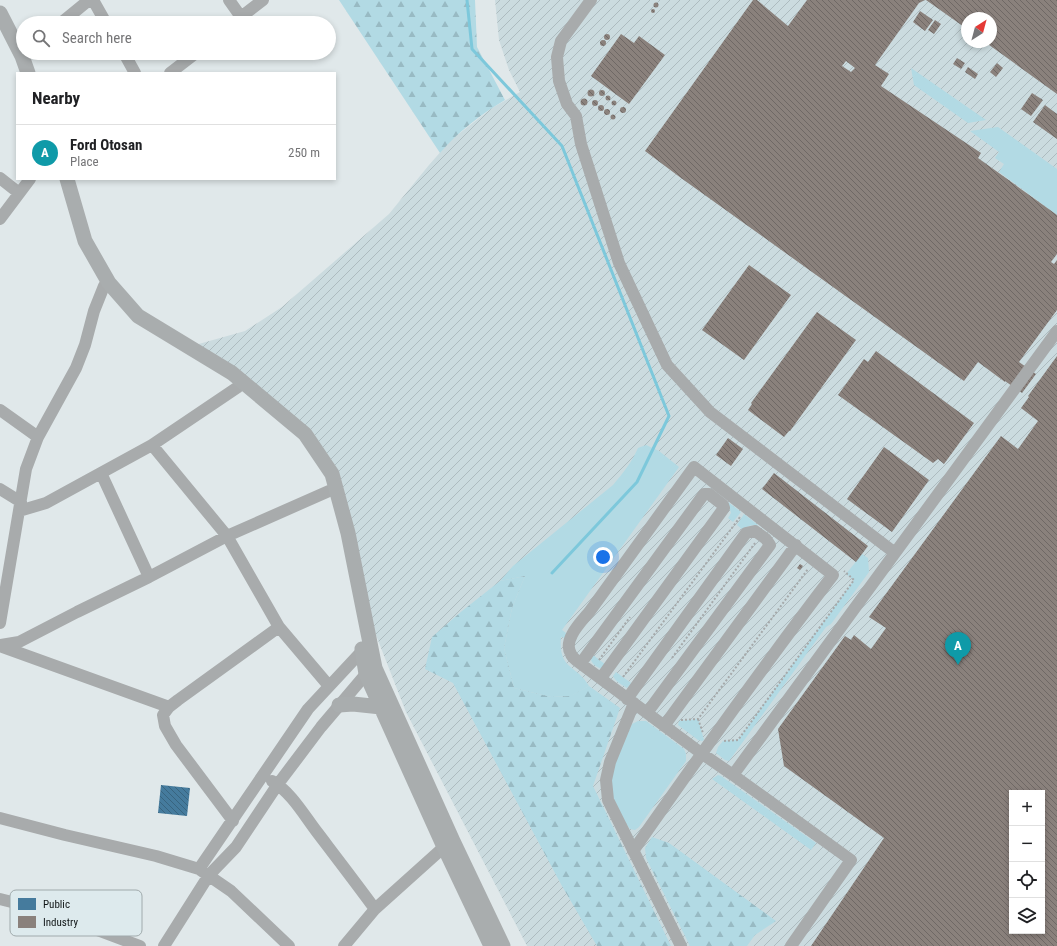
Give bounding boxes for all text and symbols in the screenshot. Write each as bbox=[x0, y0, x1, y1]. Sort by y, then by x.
north arrow bbox=[961, 12, 997, 48]
search box bbox=[16, 16, 336, 60]
icon: search bbox=[30, 27, 52, 49]
text: Search here bbox=[62, 29, 132, 47]
text: Nearby bbox=[32, 88, 80, 108]
text: Ford Otosan bbox=[70, 136, 142, 154]
text: A bbox=[41, 145, 49, 160]
text: 250 m bbox=[288, 145, 320, 160]
text: Place bbox=[70, 154, 99, 169]
your location bbox=[593, 547, 613, 567]
pin: A bbox=[945, 632, 971, 665]
map controls bbox=[1009, 790, 1045, 934]
button: + bbox=[1009, 790, 1045, 826]
button: − bbox=[1009, 826, 1045, 862]
button: locate bbox=[1009, 862, 1045, 898]
legend bbox=[10, 890, 142, 936]
text: Public bbox=[43, 898, 70, 911]
button: layers bbox=[1009, 898, 1045, 934]
text: Industry bbox=[43, 916, 79, 929]

